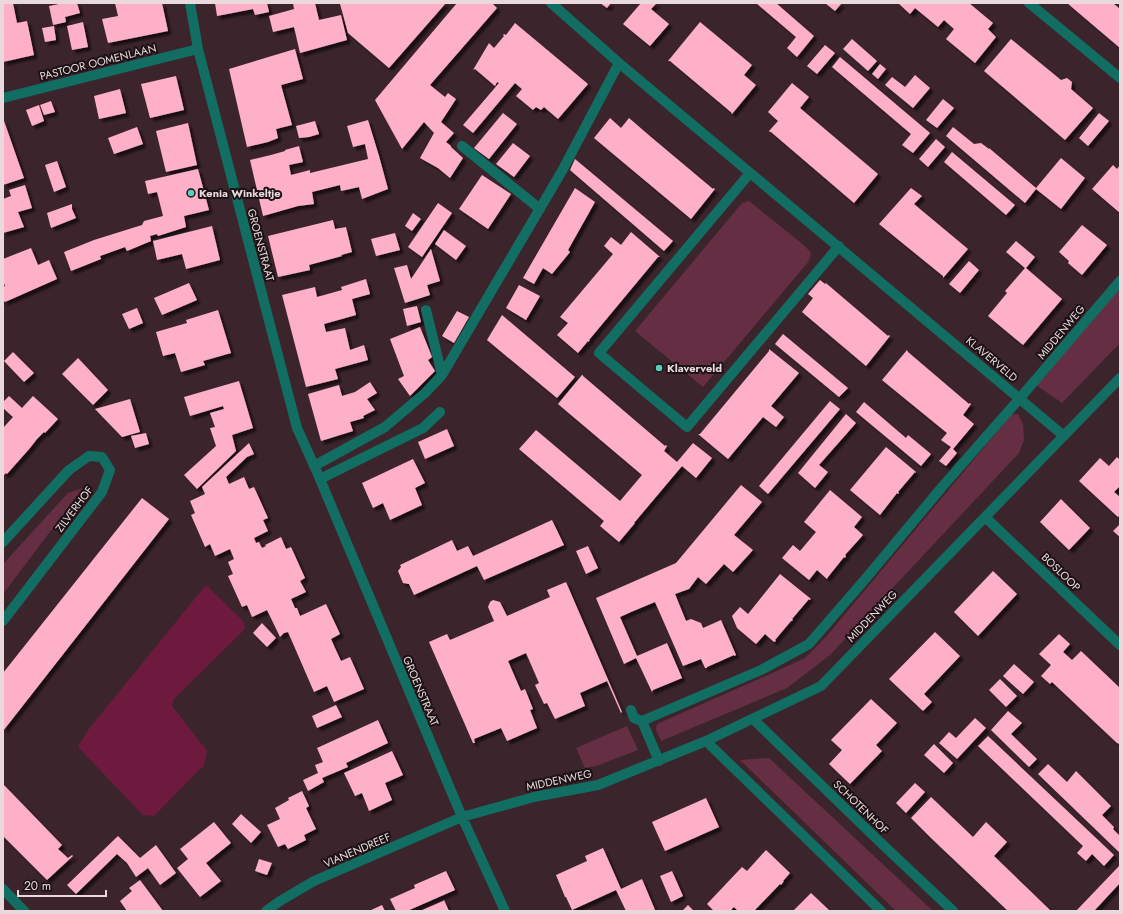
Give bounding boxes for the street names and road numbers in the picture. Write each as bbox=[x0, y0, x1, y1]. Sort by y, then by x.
street label: PASTOOR OOMENLAAN bbox=[38, 40, 158, 84]
street label: GROENSTRAAT bbox=[244, 207, 278, 283]
street label: MIDDENWEG bbox=[1033, 301, 1089, 363]
street label: KLAVERVELD bbox=[963, 333, 1022, 386]
street label: ZILVERHOF bbox=[51, 483, 97, 535]
street label: BOSLOOP bbox=[1038, 549, 1084, 595]
street label: MIDDENWEG bbox=[843, 586, 901, 646]
street label: GROENSTRAAT bbox=[399, 654, 443, 728]
street label: MIDDENWEG bbox=[525, 765, 594, 795]
street label: SCHOTENHOF bbox=[830, 776, 892, 838]
street label: VIANENDREEF bbox=[321, 829, 393, 871]

